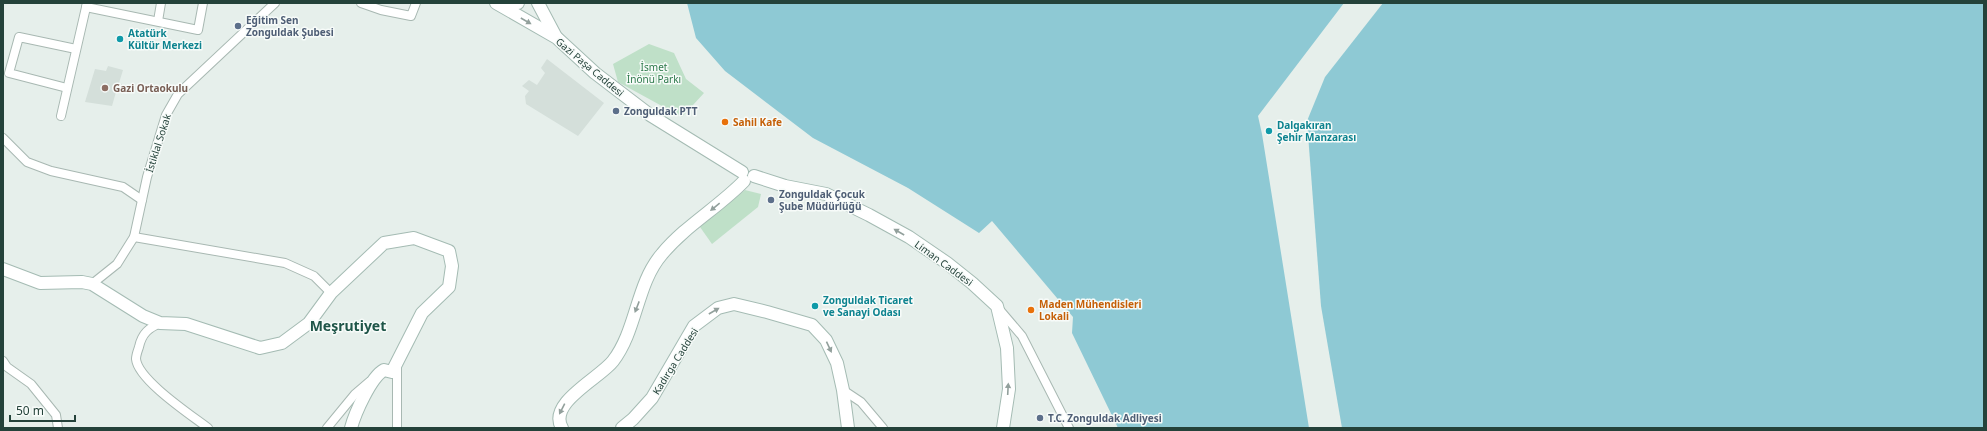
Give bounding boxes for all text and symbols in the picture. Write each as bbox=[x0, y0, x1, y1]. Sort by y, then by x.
place label: Eğitim Sen Zonguldak Şubesi bbox=[246, 13, 334, 39]
one-way arrow bbox=[520, 17, 532, 24]
marker: Eğitim Sen Zonguldak Şubesi bbox=[233, 21, 243, 31]
place label: Atatürk Kültür Merkezi bbox=[128, 26, 202, 52]
marker: Atatürk Kültür Merkezi bbox=[115, 34, 125, 44]
street label: Gazi Paşa Caddesi bbox=[553, 34, 627, 100]
park label: İsmet İnönü Parkı bbox=[627, 60, 681, 86]
place label: Gazi Ortaokulu bbox=[113, 81, 188, 95]
marker: Gazi Ortaokulu bbox=[100, 83, 110, 93]
place label: Zonguldak PTT bbox=[624, 104, 698, 118]
marker: Zonguldak PTT bbox=[611, 106, 621, 116]
street label: İstiklal Sokak bbox=[142, 111, 174, 174]
place label: Sahil Kafe bbox=[733, 115, 782, 129]
marker: Sahil Kafe bbox=[720, 117, 730, 127]
place label: Dalgakıran Şehir Manzarası bbox=[1277, 118, 1356, 144]
marker: Dalgakıran Şehir Manzarası bbox=[1264, 126, 1274, 136]
place label: Zonguldak Çocuk Şube Müdürlüğü bbox=[779, 187, 866, 213]
marker: Zonguldak Çocuk Şube Müdürlüğü bbox=[766, 195, 776, 205]
one-way arrow bbox=[710, 203, 721, 212]
one-way arrow bbox=[893, 228, 905, 235]
street label: Liman Caddesi bbox=[912, 237, 976, 289]
place label: Zonguldak Ticaret ve Sanayi Odası bbox=[823, 293, 914, 319]
place label: Maden Mühendisleri Lokali bbox=[1039, 297, 1141, 323]
one-way arrow bbox=[633, 301, 639, 313]
marker: Zonguldak Ticaret ve Sanayi Odası bbox=[810, 301, 820, 311]
marker: Maden Mühendisleri Lokali bbox=[1026, 305, 1036, 315]
one-way arrow bbox=[708, 308, 720, 315]
district label: Meşrutiyet bbox=[310, 316, 386, 335]
street label: Kadırga Caddesi bbox=[649, 325, 701, 397]
one-way arrow bbox=[826, 341, 832, 353]
one-way arrow bbox=[1005, 383, 1012, 395]
scale bar bbox=[10, 397, 75, 423]
text: 50 m bbox=[16, 402, 44, 419]
one-way arrow bbox=[559, 403, 565, 415]
place label: T.C. Zonguldak Adliyesi bbox=[1048, 411, 1162, 425]
marker: T.C. Zonguldak Adliyesi bbox=[1035, 413, 1045, 423]

